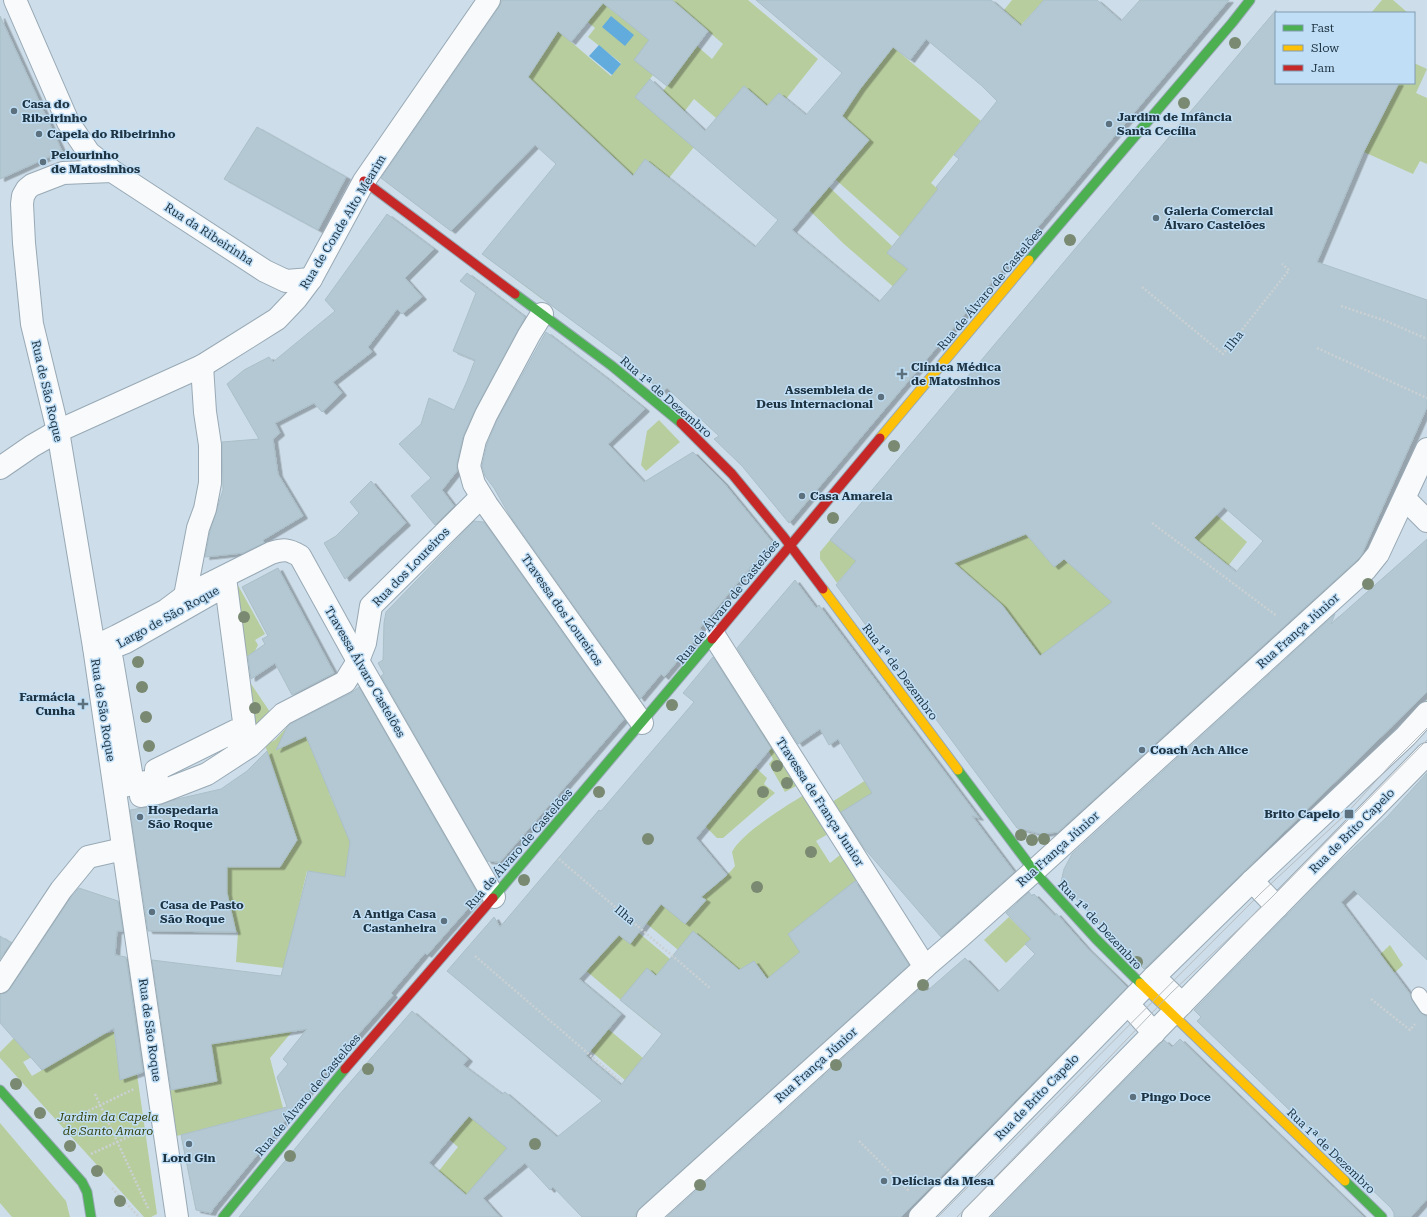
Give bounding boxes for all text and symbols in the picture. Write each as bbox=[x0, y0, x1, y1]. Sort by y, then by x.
legend bbox=[1275, 12, 1415, 84]
text: Fast bbox=[1311, 21, 1335, 35]
text: Slow bbox=[1311, 41, 1339, 55]
text: Jam bbox=[1311, 61, 1335, 75]
place label: Casa do Ribeirinho bbox=[22, 97, 87, 125]
marker: Casa do Ribeirinho bbox=[9, 106, 19, 116]
place label: Jardim de Infância Santa Cecília bbox=[1117, 110, 1232, 138]
marker: Jardim de Infância Santa Cecília bbox=[1104, 119, 1114, 129]
place label: Capela do Ribeirinho bbox=[47, 127, 176, 141]
marker: Capela do Ribeirinho bbox=[34, 129, 44, 139]
place label: Pelourinho de Matosinhos bbox=[51, 148, 140, 176]
street label: Rua de Conde Alto Mearim bbox=[297, 152, 389, 292]
marker: Pelourinho de Matosinhos bbox=[38, 157, 48, 167]
street label: Rua da Ribeirinha bbox=[162, 200, 257, 268]
place label: Galeria Comercial Álvaro Castelões bbox=[1164, 204, 1273, 232]
marker: Galeria Comercial Álvaro Castelões bbox=[1151, 213, 1161, 223]
street label: Rua de Álvaro de Castelões bbox=[935, 225, 1046, 353]
street label: Ilha bbox=[1222, 327, 1247, 354]
street label: Rua de São Roque bbox=[28, 339, 66, 444]
street label: Rua 1ª de Dezembro bbox=[617, 353, 715, 441]
place label: Clínica Médica de Matosinhos bbox=[911, 360, 1001, 388]
marker: Clínica Médica de Matosinhos bbox=[896, 368, 908, 380]
place label: Assembleia de Deus Internacional bbox=[756, 383, 873, 411]
marker: Assembleia de Deus Internacional bbox=[876, 392, 886, 402]
place label: Casa Amarela bbox=[810, 489, 893, 503]
marker: Casa Amarela bbox=[797, 491, 807, 501]
street label: Rua dos Loureiros bbox=[370, 524, 452, 609]
street label: Rua de Álvaro de Castelões bbox=[674, 537, 783, 667]
street label: Travessa dos Loureiros bbox=[518, 552, 606, 668]
street label: Largo de São Roque bbox=[114, 583, 222, 651]
street label: Rua França Júnior bbox=[1254, 590, 1342, 671]
street label: Travessa Álvaro Castelões bbox=[322, 604, 408, 740]
street label: Rua 1ª de Dezembro bbox=[859, 621, 941, 723]
street label: Rua de São Roque bbox=[88, 658, 118, 763]
place label: Farmácia Cunha bbox=[19, 690, 75, 718]
marker: Farmácia Cunha bbox=[78, 699, 88, 709]
street label: Travessa de França Junior bbox=[773, 735, 867, 869]
place label: Coach Ach Alice bbox=[1150, 743, 1248, 757]
marker: Coach Ach Alice bbox=[1137, 745, 1147, 755]
street label: Rua de Álvaro de Castelões bbox=[463, 786, 575, 912]
street label: Rua de Brito Capelo bbox=[1307, 786, 1397, 876]
place label: Hospedaria São Roque bbox=[148, 803, 218, 831]
place label: Brito Capelo bbox=[1264, 807, 1340, 821]
street label: Rua França Júnior bbox=[1014, 808, 1102, 889]
marker: Brito Capelo bbox=[1343, 808, 1355, 820]
marker: Hospedaria São Roque bbox=[135, 812, 145, 822]
street label: Rua 1ª de Dezembro bbox=[1055, 878, 1145, 972]
place label: Casa de Pasto São Roque bbox=[160, 898, 244, 926]
street label: Ilha bbox=[612, 902, 638, 928]
marker: Casa de Pasto São Roque bbox=[147, 907, 157, 917]
place label: A Antiga Casa Castanheira bbox=[352, 907, 436, 935]
marker: A Antiga Casa Castanheira bbox=[439, 916, 449, 926]
street label: Rua de São Roque bbox=[136, 978, 164, 1083]
street label: Rua França Júnior bbox=[772, 1024, 860, 1105]
street label: Rua de Álvaro de Castelões bbox=[253, 1031, 364, 1159]
street label: Rua de Brito Capelo bbox=[992, 1051, 1082, 1143]
place label: Pingo Doce bbox=[1141, 1090, 1211, 1104]
marker: Pingo Doce bbox=[1128, 1092, 1138, 1102]
street label: Rua 1ª de Dezembro bbox=[1284, 1105, 1378, 1197]
park label: Jardim da Capela de Santo Amaro bbox=[57, 1110, 158, 1138]
marker: Lord Gin bbox=[184, 1139, 194, 1149]
place label: Lord Gin bbox=[162, 1151, 216, 1165]
place label: Delícias da Mesa bbox=[892, 1174, 994, 1188]
marker: Delícias da Mesa bbox=[879, 1176, 889, 1186]

